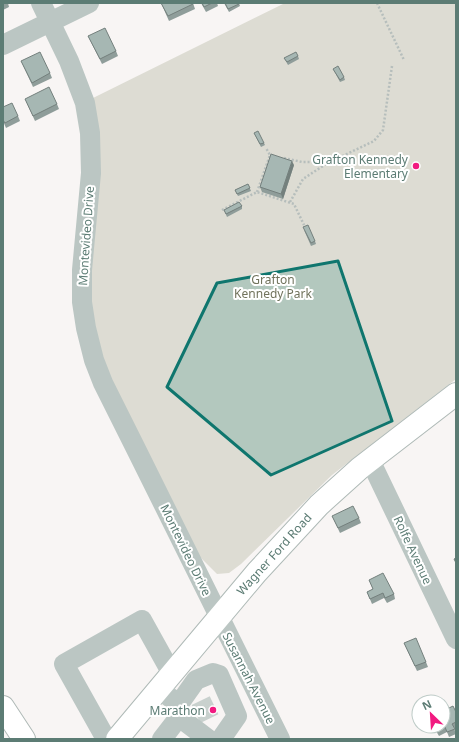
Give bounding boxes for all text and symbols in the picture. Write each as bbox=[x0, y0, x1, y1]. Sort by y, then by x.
place label: Grafton Kennedy Elementary bbox=[312, 151, 409, 182]
marker: Grafton Kennedy Elementary bbox=[411, 161, 421, 171]
street label: Montevideo Drive bbox=[74, 185, 98, 286]
park label: Grafton Kennedy Park bbox=[234, 271, 312, 302]
street label: Montevideo Drive bbox=[156, 501, 216, 599]
street label: Wagner Ford Road bbox=[233, 509, 315, 599]
street label: Rolfe Avenue bbox=[390, 513, 436, 587]
street label: Susannah Avenue bbox=[219, 629, 280, 727]
north arrow bbox=[411, 694, 451, 734]
text: N bbox=[419, 696, 434, 713]
place label: Marathon bbox=[150, 702, 205, 719]
marker: Marathon bbox=[208, 705, 218, 715]

